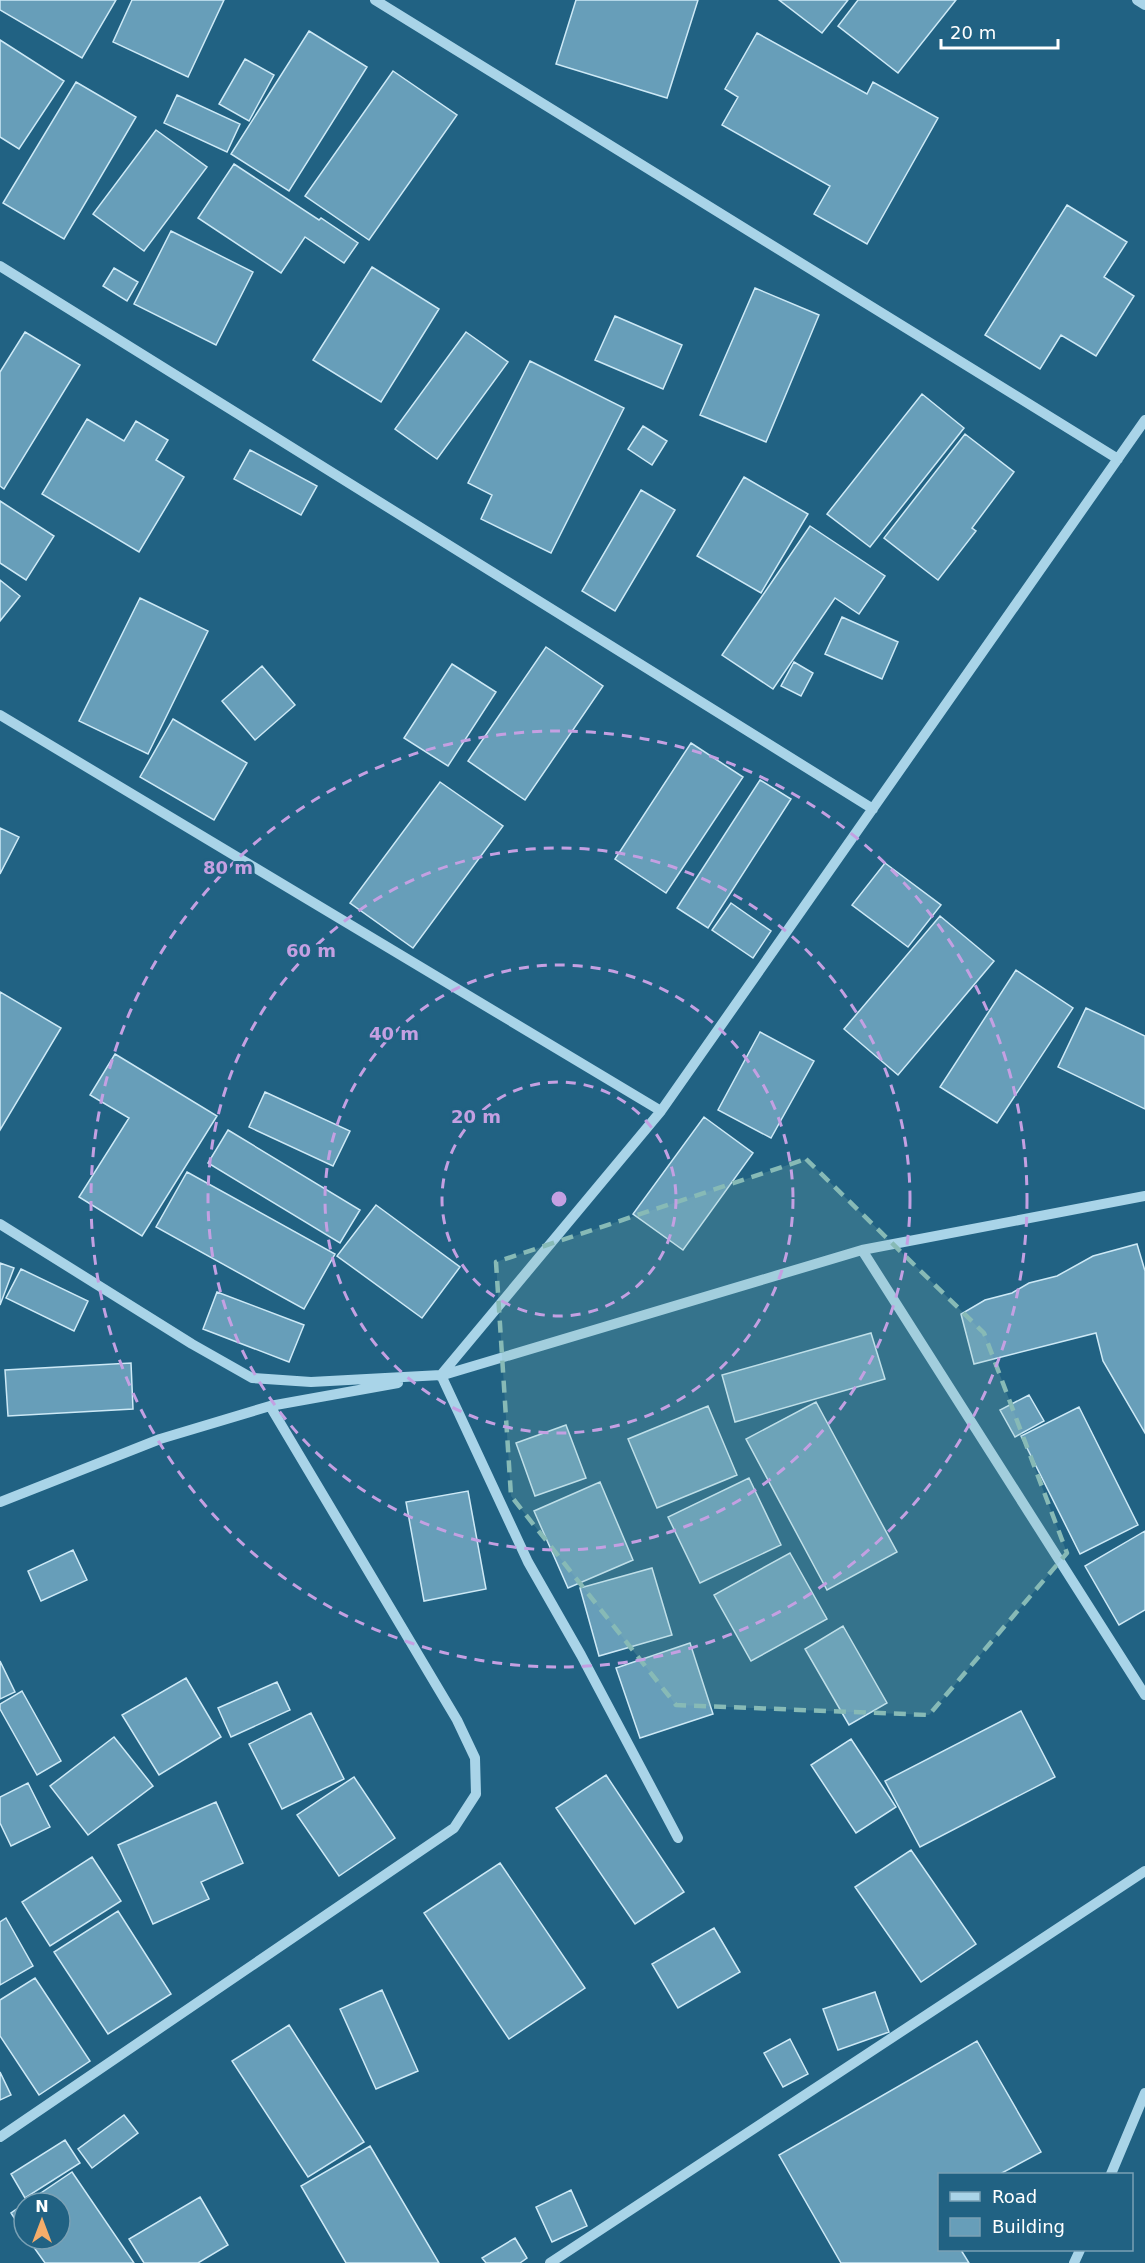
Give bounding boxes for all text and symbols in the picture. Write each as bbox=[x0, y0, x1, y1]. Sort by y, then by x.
scale bar bbox=[941, 12, 1058, 50]
text: 20 m bbox=[950, 22, 996, 43]
text: 80 m bbox=[203, 857, 253, 878]
text: 60 m bbox=[286, 940, 336, 961]
text: 40 m bbox=[369, 1023, 419, 1044]
text: 20 m bbox=[451, 1106, 501, 1127]
centre of rings bbox=[549, 1189, 569, 1209]
legend bbox=[938, 2173, 1133, 2251]
text: Road bbox=[992, 2186, 1037, 2207]
north arrow bbox=[12, 2191, 72, 2251]
text: N bbox=[35, 2197, 49, 2216]
text: Building bbox=[992, 2216, 1065, 2237]

